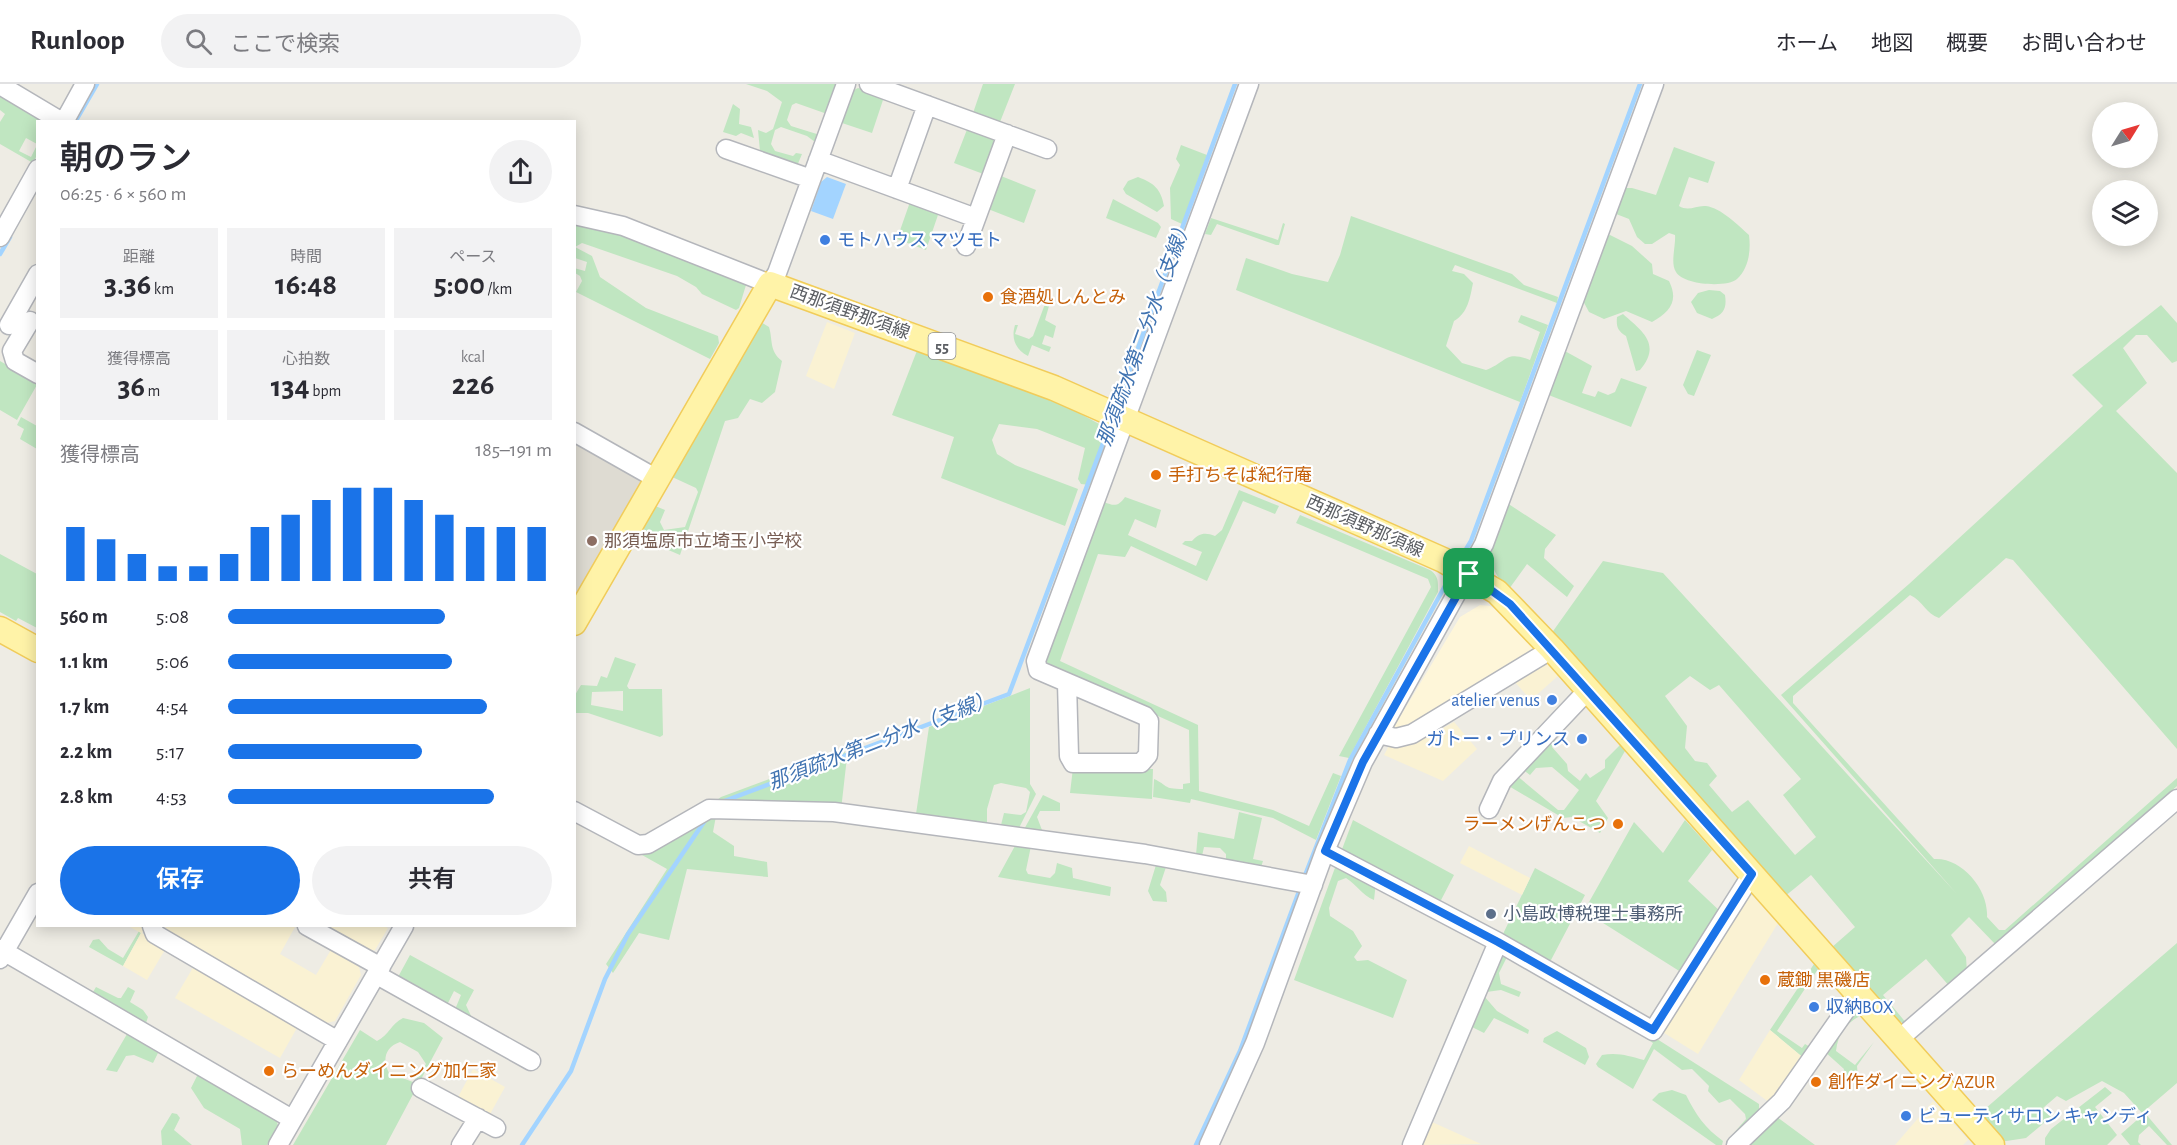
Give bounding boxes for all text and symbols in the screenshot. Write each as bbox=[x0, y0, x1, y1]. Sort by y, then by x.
search box bbox=[161, 14, 581, 68]
icon: search bbox=[182, 25, 215, 58]
text: Runloop bbox=[30, 27, 125, 55]
text: ここで検索 bbox=[230, 33, 340, 55]
text: ホーム bbox=[1776, 33, 1838, 54]
text: 地図 bbox=[1871, 33, 1913, 54]
text: 概要 bbox=[1946, 33, 1988, 54]
text: お問い合わせ bbox=[2021, 33, 2147, 54]
north arrow bbox=[2092, 102, 2158, 168]
map controls bbox=[2092, 102, 2158, 246]
button: share bbox=[489, 140, 552, 203]
text: 朝のラン bbox=[60, 143, 192, 176]
button: layers bbox=[2092, 180, 2158, 246]
text: 06:25 · 6 × 560 m bbox=[60, 184, 186, 204]
water label: 那須疏水第二分水（支線） bbox=[1093, 215, 1195, 449]
place label: モトハウス マツモト bbox=[837, 232, 1002, 250]
marker: モトハウス マツモト bbox=[818, 233, 832, 247]
text: 距離 bbox=[123, 249, 155, 265]
text: 時間 bbox=[290, 249, 322, 265]
text: ペース bbox=[449, 249, 497, 265]
text: 3.36 bbox=[104, 270, 151, 300]
text: 16:48 bbox=[275, 270, 337, 300]
text: 5:00 bbox=[434, 270, 485, 300]
text: km bbox=[151, 281, 174, 297]
text: /km bbox=[485, 281, 512, 297]
street label: 西那須野那須線 bbox=[787, 281, 913, 343]
place label: 食酒処しんとみ bbox=[1000, 287, 1126, 307]
marker: 食酒処しんとみ bbox=[981, 290, 995, 304]
road number: 55 bbox=[928, 333, 956, 359]
text: kcal bbox=[461, 349, 485, 365]
text: 獲得標高 bbox=[107, 351, 171, 367]
text: 心拍数 bbox=[282, 351, 330, 367]
text: 226 bbox=[452, 370, 494, 400]
text: 36 bbox=[118, 372, 145, 402]
text: 134 bbox=[271, 372, 310, 402]
text: m bbox=[145, 383, 160, 399]
text: bpm bbox=[310, 383, 341, 399]
text: 185–191 m bbox=[475, 440, 552, 460]
text: 獲得標高 bbox=[60, 445, 140, 465]
place label: 手打ちそば紀行庵 bbox=[1168, 465, 1312, 485]
marker: 手打ちそば紀行庵 bbox=[1149, 468, 1163, 482]
street label: 西那須野那須線 bbox=[1303, 491, 1427, 561]
place label: 那須塩原市立埼玉小学校 bbox=[604, 531, 802, 551]
marker: 那須塩原市立埼玉小学校 bbox=[585, 534, 599, 548]
pin bbox=[1443, 548, 1494, 599]
icon: arrive bbox=[1452, 557, 1485, 590]
text: 560 m bbox=[60, 607, 108, 627]
text: 5:08 bbox=[156, 607, 189, 627]
text: 1.1 km bbox=[60, 652, 108, 672]
text: 5:06 bbox=[156, 652, 189, 672]
water label: 那須疏水第二分水（支線） bbox=[765, 687, 997, 793]
place label: atelier venus bbox=[1451, 692, 1540, 710]
marker: atelier venus bbox=[1545, 693, 1559, 707]
text: 1.7 km bbox=[60, 697, 109, 717]
text: 4:54 bbox=[156, 697, 188, 717]
place label: ガトー・プリンス bbox=[1426, 730, 1570, 749]
marker: ガトー・プリンス bbox=[1575, 732, 1589, 746]
text: 2.2 km bbox=[60, 742, 112, 762]
text: 5:17 bbox=[156, 742, 184, 762]
text: 2.8 km bbox=[60, 787, 113, 807]
text: 4:53 bbox=[156, 787, 187, 807]
place label: ラーメンげんこつ bbox=[1463, 815, 1606, 834]
marker: ラーメンげんこつ bbox=[1611, 817, 1625, 831]
button: 保存 bbox=[60, 846, 300, 915]
button: 共有 bbox=[312, 846, 552, 915]
place label: 小島政博税理士事務所 bbox=[1503, 904, 1683, 924]
marker: 小島政博税理士事務所 bbox=[1484, 907, 1498, 921]
place label: 蔵鋤 黒磯店 bbox=[1777, 971, 1870, 990]
marker: 蔵鋤 黒磯店 bbox=[1758, 973, 1772, 987]
place label: 収納BOX bbox=[1826, 997, 1894, 1017]
marker: 収納BOX bbox=[1807, 1000, 1821, 1014]
place label: らーめんダイニング加仁家 bbox=[281, 1061, 497, 1081]
marker: らーめんダイニング加仁家 bbox=[262, 1064, 276, 1078]
place label: 創作ダイニングAZUR bbox=[1828, 1072, 1995, 1092]
marker: 創作ダイニングAZUR bbox=[1809, 1075, 1823, 1089]
place label: ビューティサロン キャンディ bbox=[1918, 1106, 2153, 1126]
marker: ビューティサロン キャンディ bbox=[1899, 1109, 1913, 1123]

